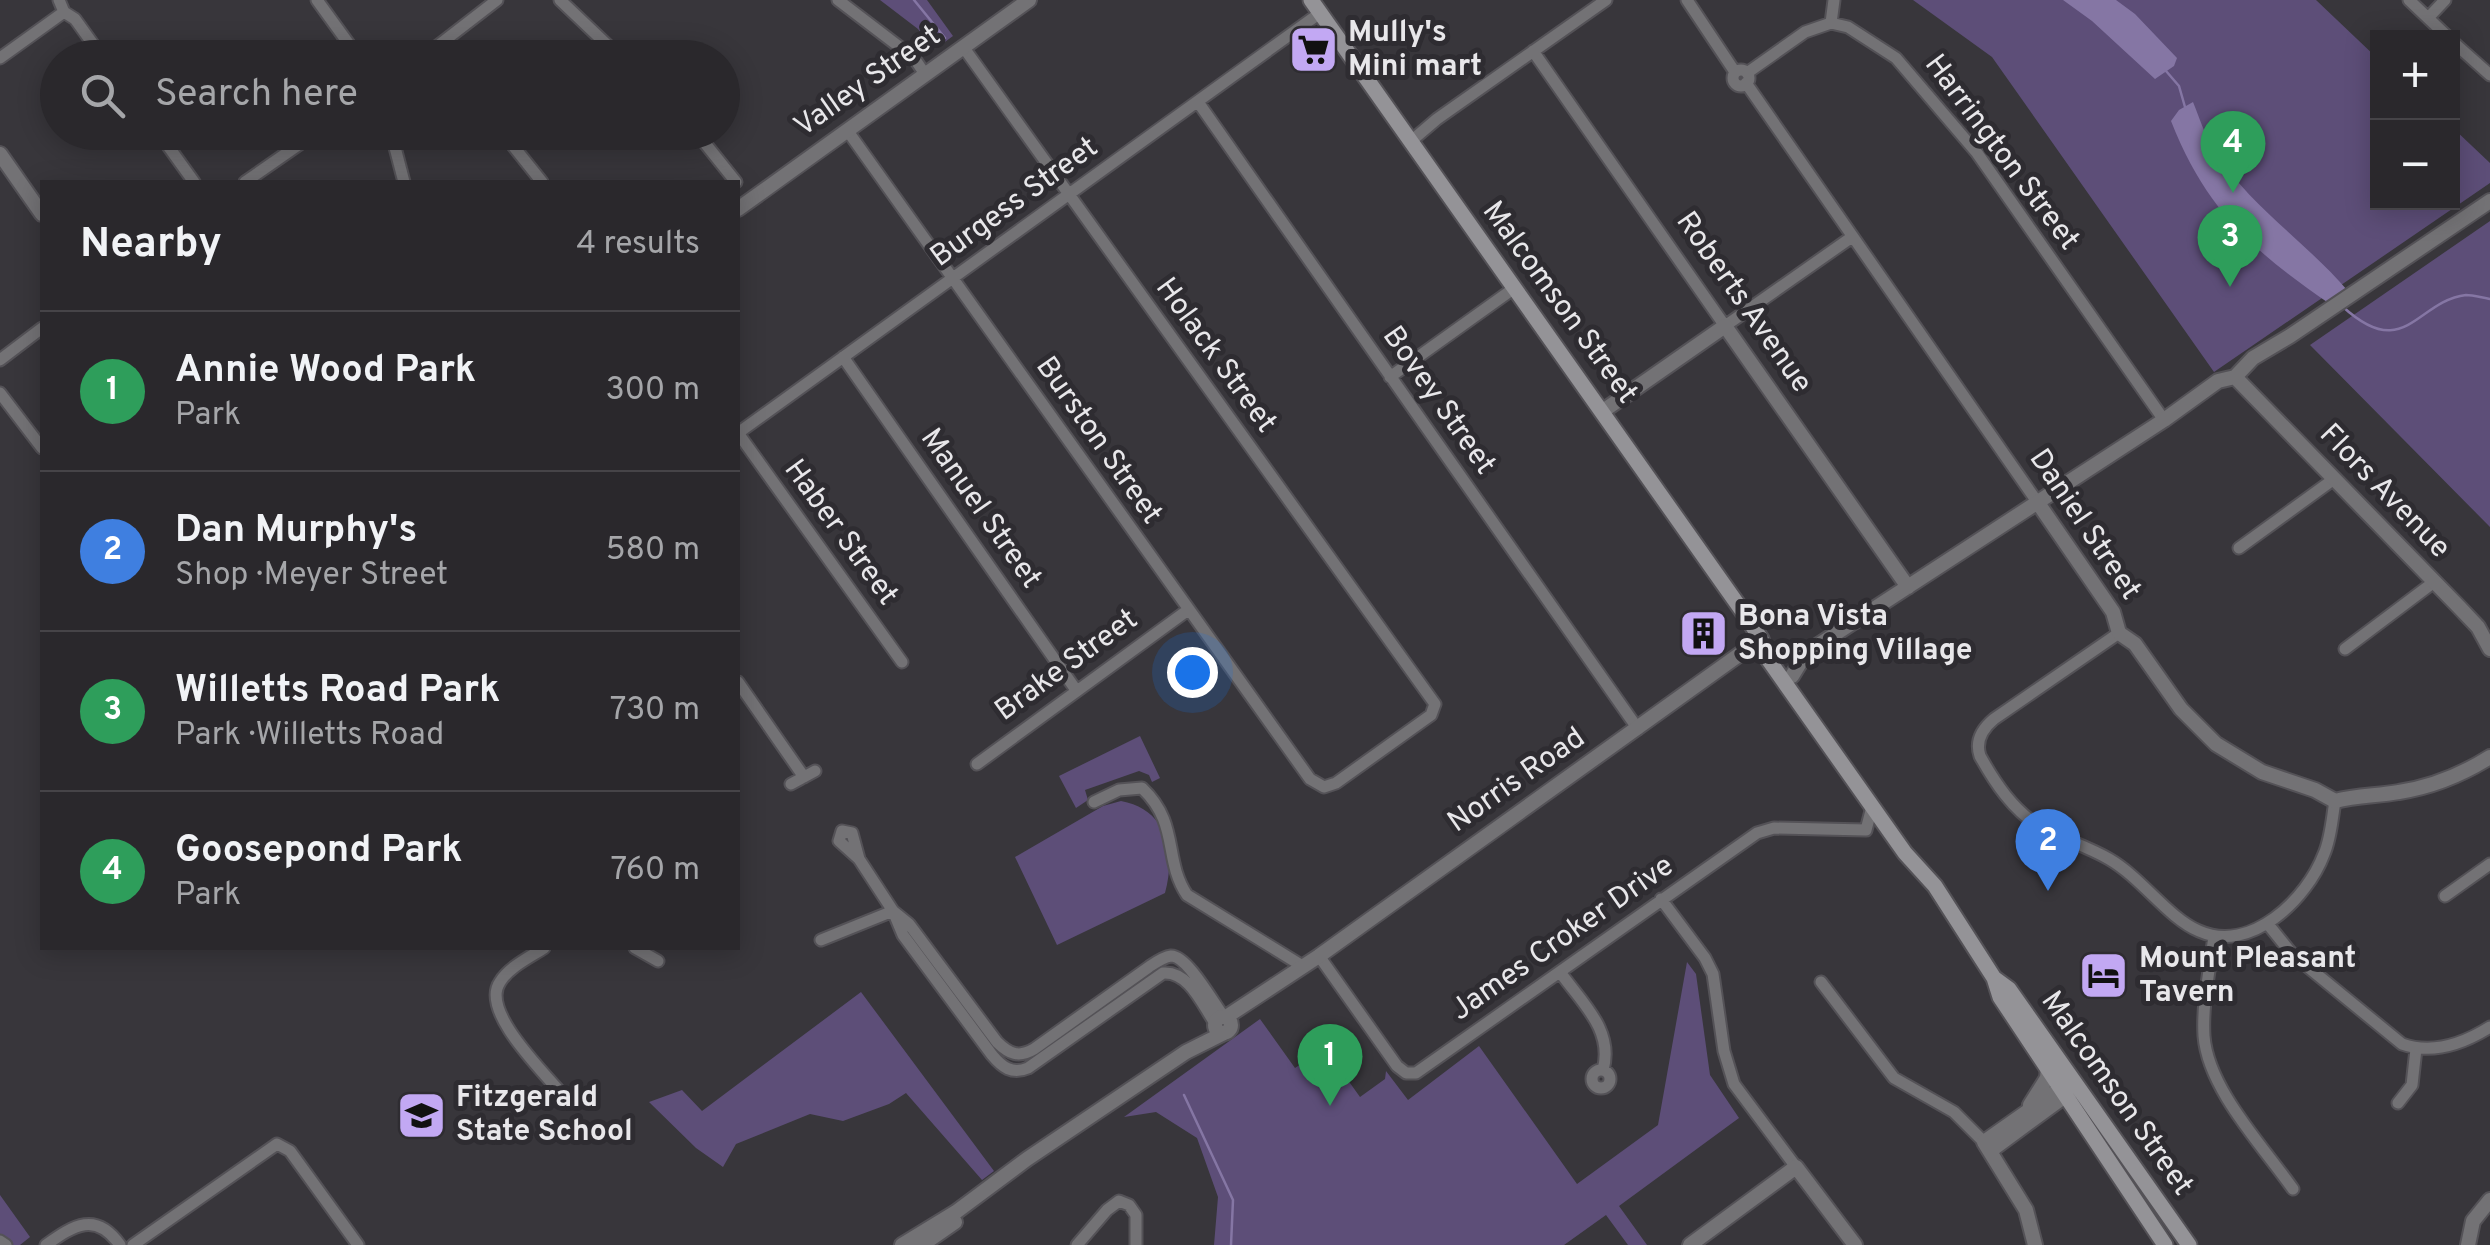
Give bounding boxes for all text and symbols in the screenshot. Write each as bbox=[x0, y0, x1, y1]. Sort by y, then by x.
place label: Mully's Mini mart bbox=[1348, 15, 1482, 86]
street label: Valley Street bbox=[788, 18, 948, 146]
supermarket icon: Mully's Mini mart bbox=[1287, 24, 1339, 76]
map controls bbox=[2370, 30, 2460, 210]
button: + bbox=[2370, 30, 2460, 120]
search box bbox=[40, 40, 740, 150]
street label: Harrington Street bbox=[1915, 48, 2087, 258]
icon: search bbox=[75, 68, 130, 123]
text: Search here bbox=[155, 71, 358, 120]
pin: 4 bbox=[2200, 110, 2266, 193]
button: − bbox=[2370, 120, 2460, 210]
street label: Burgess Street bbox=[924, 130, 1106, 276]
street label: Malcomson Street bbox=[1473, 195, 1645, 411]
pin: 3 bbox=[2198, 204, 2262, 287]
street label: Roberts Avenue bbox=[1667, 205, 1819, 401]
text: Nearby bbox=[80, 219, 222, 272]
text: 4 results bbox=[576, 225, 700, 265]
street label: Holack Street bbox=[1146, 271, 1284, 441]
street label: Bovey Street bbox=[1373, 320, 1503, 482]
text: Annie Wood Park bbox=[175, 347, 476, 396]
street label: Burston Street bbox=[1027, 350, 1169, 532]
text: 1 bbox=[106, 371, 119, 411]
text: 300 m bbox=[606, 371, 700, 411]
text: Park bbox=[175, 396, 241, 436]
street label: Flors Avenue bbox=[2311, 417, 2457, 567]
street label: Manuel Street bbox=[911, 422, 1049, 596]
street label: Daniel Street bbox=[2020, 442, 2148, 608]
street label: Haber Street bbox=[775, 453, 905, 613]
text: Dan Murphy's bbox=[175, 507, 417, 556]
text: 2 bbox=[103, 531, 122, 571]
text: 580 m bbox=[606, 531, 700, 571]
text: Shop · Meyer Street bbox=[175, 556, 448, 596]
place label: Bona Vista Shopping Village bbox=[1738, 599, 1972, 670]
street label: Brake Street bbox=[988, 602, 1146, 730]
building icon: Bona Vista Shopping Village bbox=[1677, 608, 1729, 660]
your location bbox=[1167, 647, 1218, 698]
text: Willetts Road Park bbox=[175, 667, 500, 716]
text: 3 bbox=[103, 691, 122, 731]
text: 730 m bbox=[610, 691, 700, 731]
text: Park · Willetts Road bbox=[175, 716, 444, 756]
street label: Norris Road bbox=[1441, 720, 1593, 842]
pin: 2 bbox=[2016, 808, 2080, 891]
text: Goosepond Park bbox=[175, 827, 463, 876]
street label: James Croker Drive bbox=[1444, 848, 1682, 1030]
text: 4 bbox=[102, 851, 123, 891]
text: 760 m bbox=[611, 851, 700, 891]
text: Park bbox=[175, 876, 241, 916]
place label: Mount Pleasant Tavern bbox=[2139, 941, 2356, 1012]
hotel icon: Mount Pleasant Tavern bbox=[2078, 950, 2130, 1002]
street label: Malcomson Street bbox=[2032, 985, 2200, 1203]
pin: 1 bbox=[1298, 1024, 1362, 1106]
place label: Fitzgerald State School bbox=[456, 1080, 633, 1151]
school or university icon: Fitzgerald State School bbox=[395, 1089, 447, 1141]

